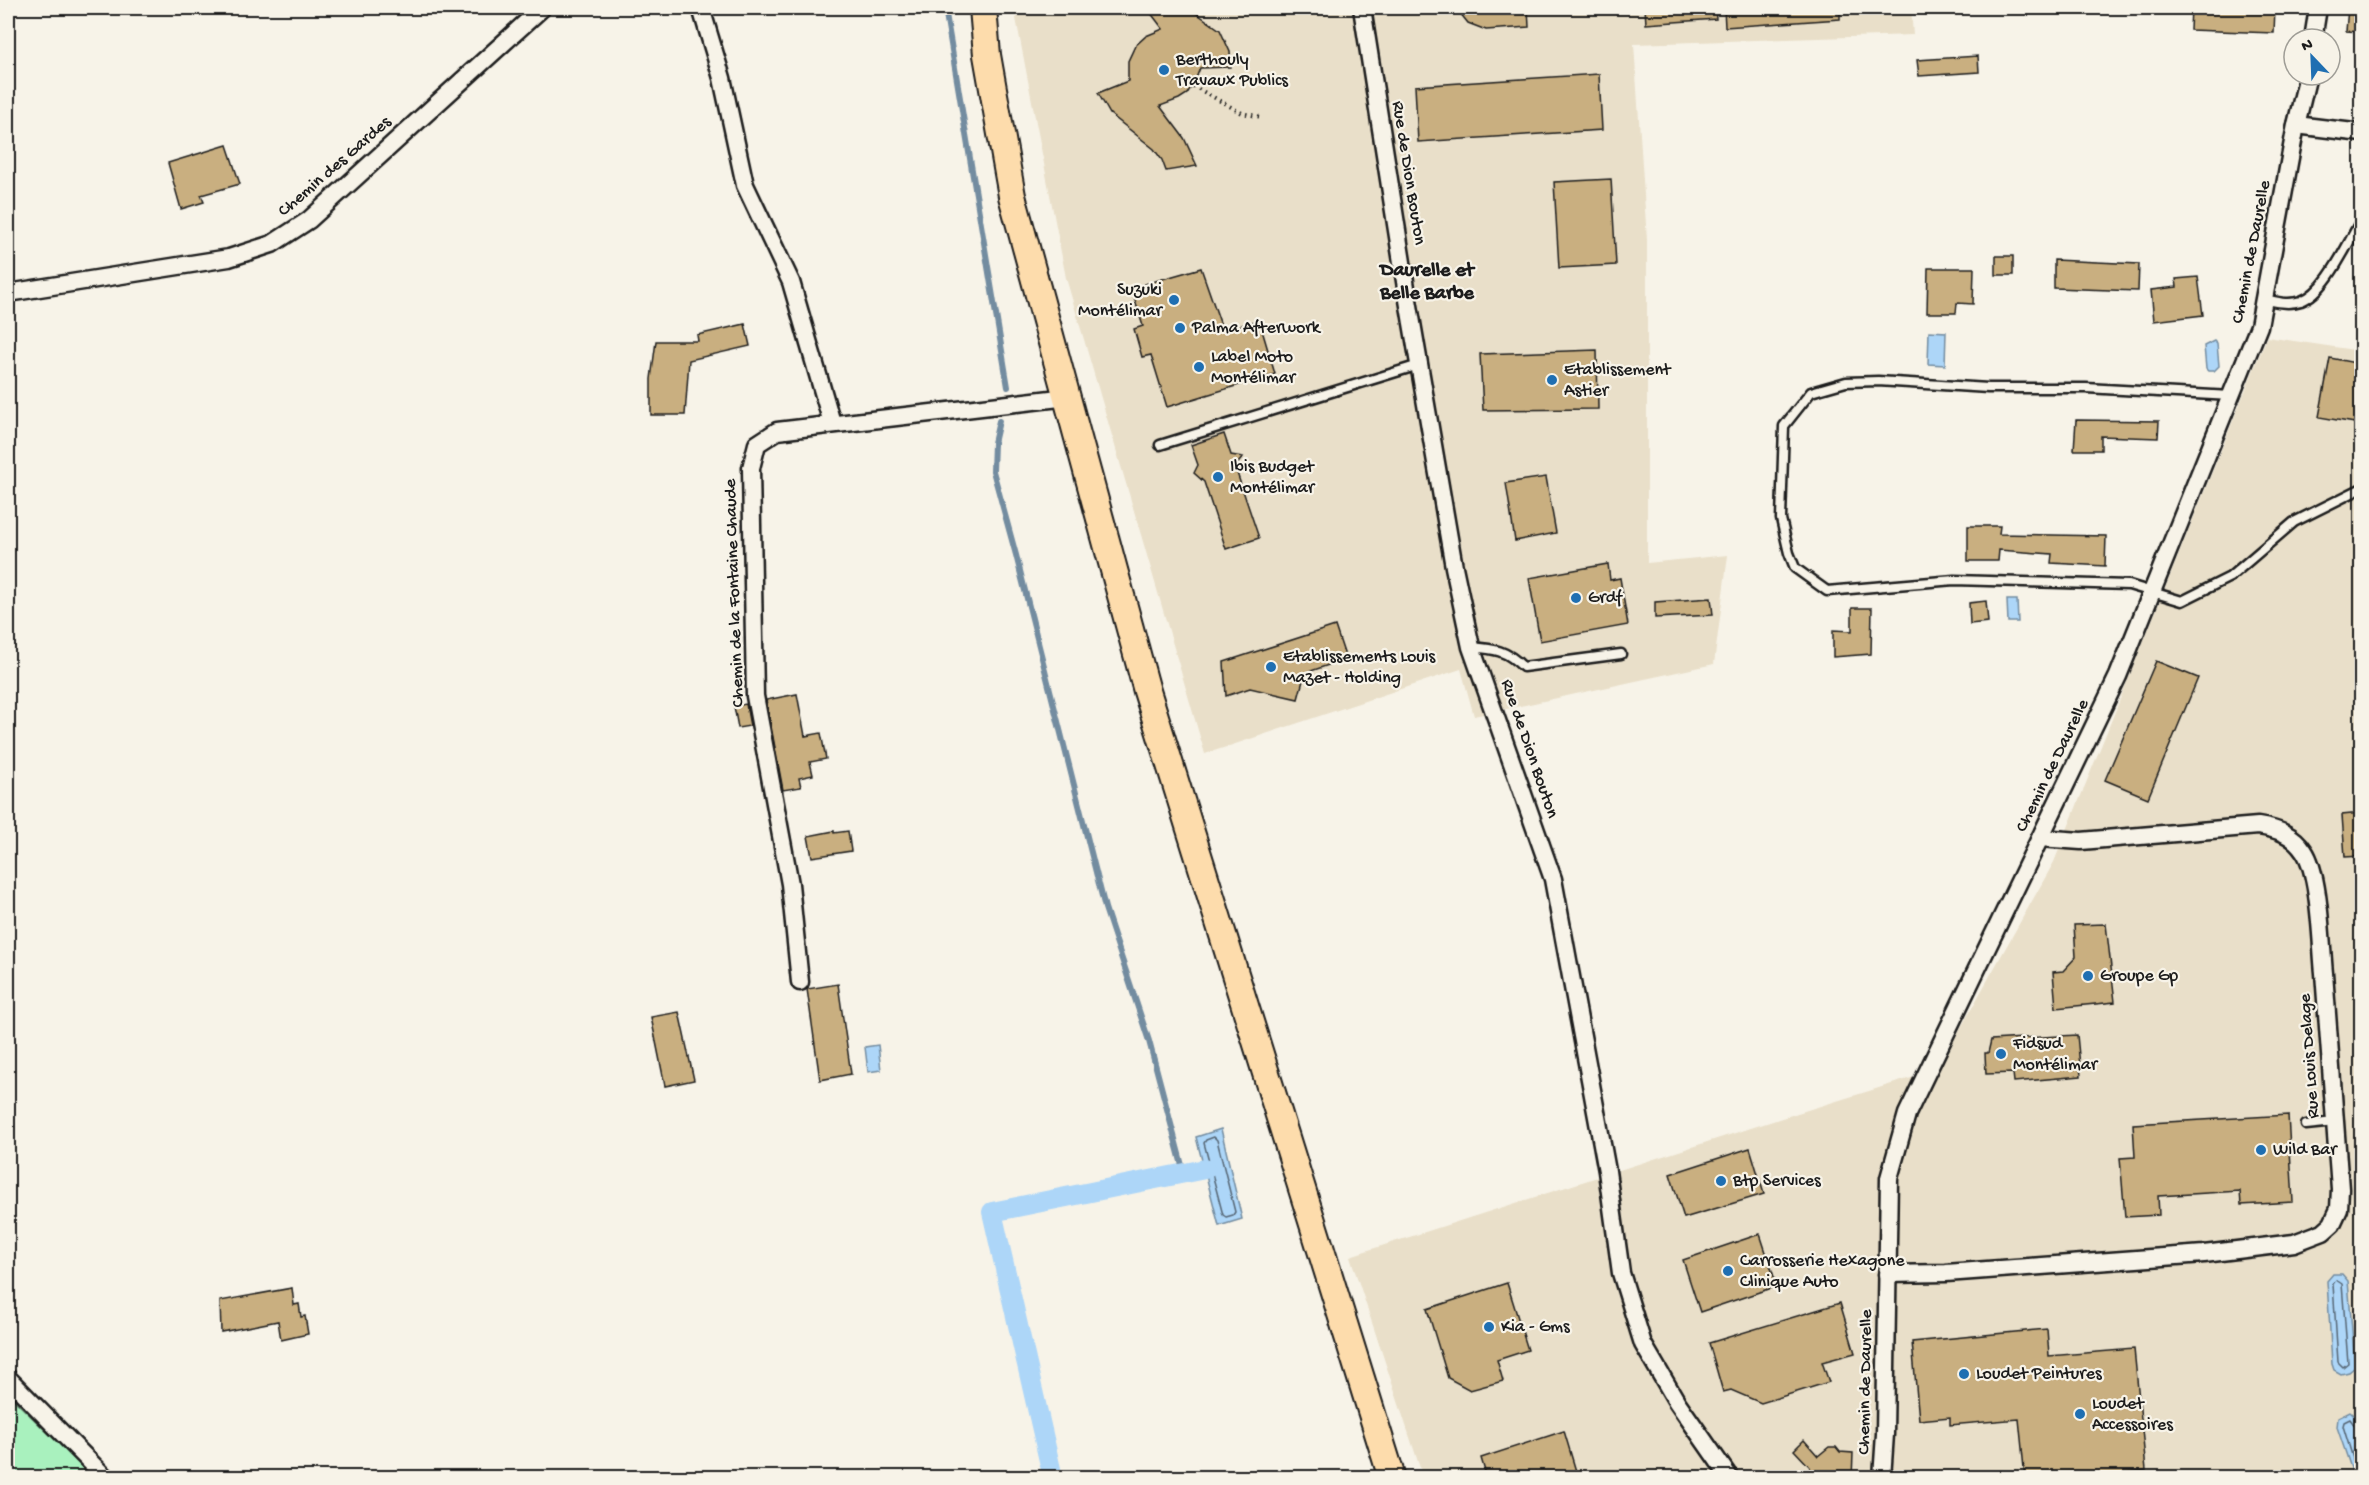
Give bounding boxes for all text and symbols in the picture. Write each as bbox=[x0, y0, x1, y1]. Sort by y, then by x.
north arrow bbox=[2282, 27, 2342, 87]
text: N bbox=[2299, 35, 2317, 57]
place label: Berthouly Travaux Publics bbox=[1175, 50, 1289, 92]
marker: Berthouly Travaux Publics bbox=[1157, 63, 1171, 77]
street label: Rue de Dion Bouton bbox=[1386, 99, 1430, 247]
street label: Chemin des Gardes bbox=[274, 111, 397, 222]
street label: Chemin de Daurelle bbox=[2228, 178, 2276, 325]
district label: Daurelle et Belle Barbe bbox=[1378, 260, 1475, 306]
place label: Suzuki Montélimar bbox=[1078, 280, 1164, 322]
marker: Suzuki Montélimar bbox=[1167, 293, 1181, 307]
place label: Palma Afterwork bbox=[1191, 318, 1322, 339]
marker: Palma Afterwork bbox=[1173, 321, 1187, 335]
place label: Label Moto Montélimar bbox=[1211, 347, 1297, 389]
marker: Label Moto Montélimar bbox=[1192, 360, 1206, 374]
place label: Etablissement Astier bbox=[1564, 360, 1672, 402]
marker: Etablissement Astier bbox=[1545, 373, 1559, 387]
place label: Ibis Budget Montélimar bbox=[1230, 457, 1316, 499]
marker: Ibis Budget Montélimar bbox=[1211, 470, 1225, 484]
street label: Chemin de la Fontaine Chaude bbox=[720, 478, 749, 708]
place label: Grdf bbox=[1588, 588, 1623, 609]
marker: Grdf bbox=[1569, 591, 1583, 605]
place label: Etablissements Louis Mazet - Holding bbox=[1283, 647, 1437, 689]
marker: Etablissements Louis Mazet - Holding bbox=[1264, 660, 1278, 674]
street label: Rue de Dion Bouton bbox=[1495, 677, 1563, 822]
street label: Chemin de Daurelle bbox=[2012, 695, 2095, 836]
place label: Groupe Gp bbox=[2100, 966, 2178, 987]
marker: Groupe Gp bbox=[2081, 969, 2095, 983]
street label: Rue Louis Delage bbox=[2295, 992, 2325, 1119]
place label: Fidsud Montélimar bbox=[2012, 1034, 2099, 1076]
marker: Fidsud Montélimar bbox=[1994, 1047, 2008, 1061]
place label: Wild Bar bbox=[2273, 1140, 2338, 1161]
marker: Wild Bar bbox=[2254, 1143, 2268, 1157]
place label: Btp Services bbox=[1732, 1171, 1822, 1192]
marker: Btp Services bbox=[1714, 1174, 1728, 1188]
place label: Carrosserie Hexagone Clinique Auto bbox=[1740, 1251, 1905, 1293]
marker: Carrosserie Hexagone Clinique Auto bbox=[1721, 1264, 1735, 1278]
street label: Chemin de Daurelle bbox=[1854, 1308, 1878, 1455]
place label: Kia - Gms bbox=[1501, 1317, 1571, 1338]
marker: Kia - Gms bbox=[1482, 1320, 1496, 1334]
place label: Loudet Peintures bbox=[1976, 1364, 2103, 1385]
marker: Loudet Peintures bbox=[1957, 1367, 1971, 1381]
place label: Loudet Accessoires bbox=[2092, 1394, 2174, 1436]
marker: Loudet Accessoires bbox=[2073, 1407, 2087, 1421]

